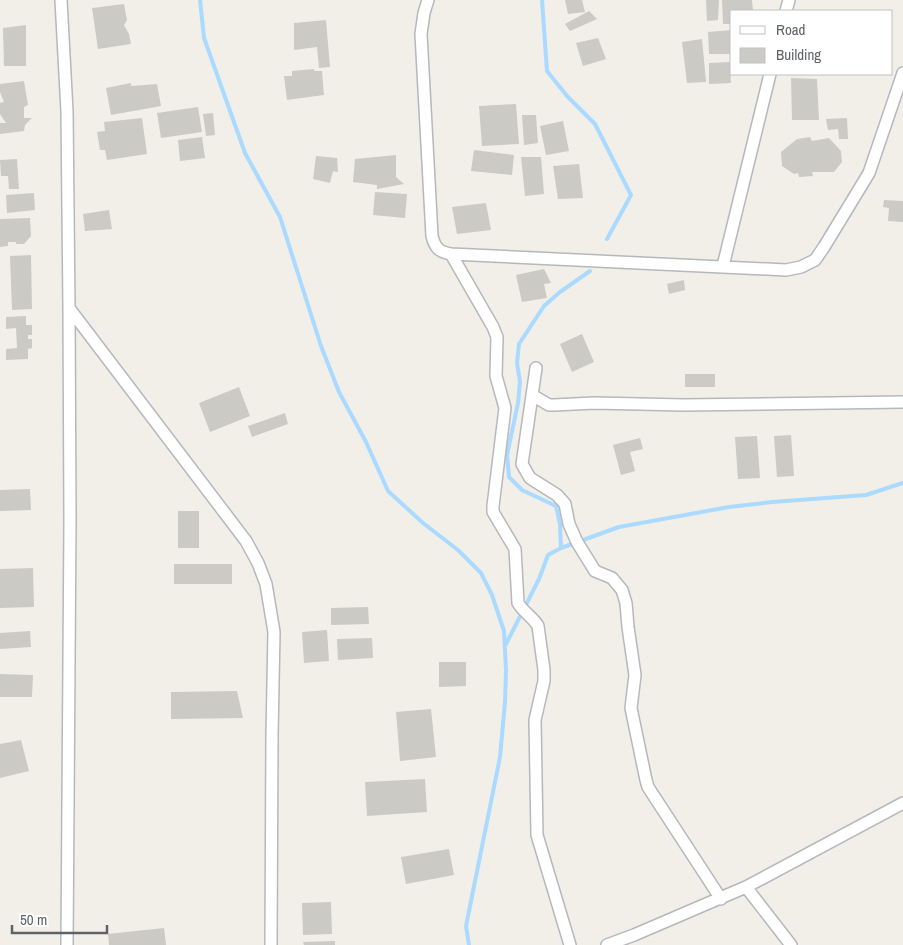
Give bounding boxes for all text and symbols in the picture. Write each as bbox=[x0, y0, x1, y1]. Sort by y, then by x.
legend bbox=[730, 10, 893, 75]
text: Road bbox=[776, 19, 805, 40]
text: Building bbox=[776, 44, 821, 65]
scale bar bbox=[12, 902, 108, 934]
text: 50 m bbox=[20, 909, 47, 930]

